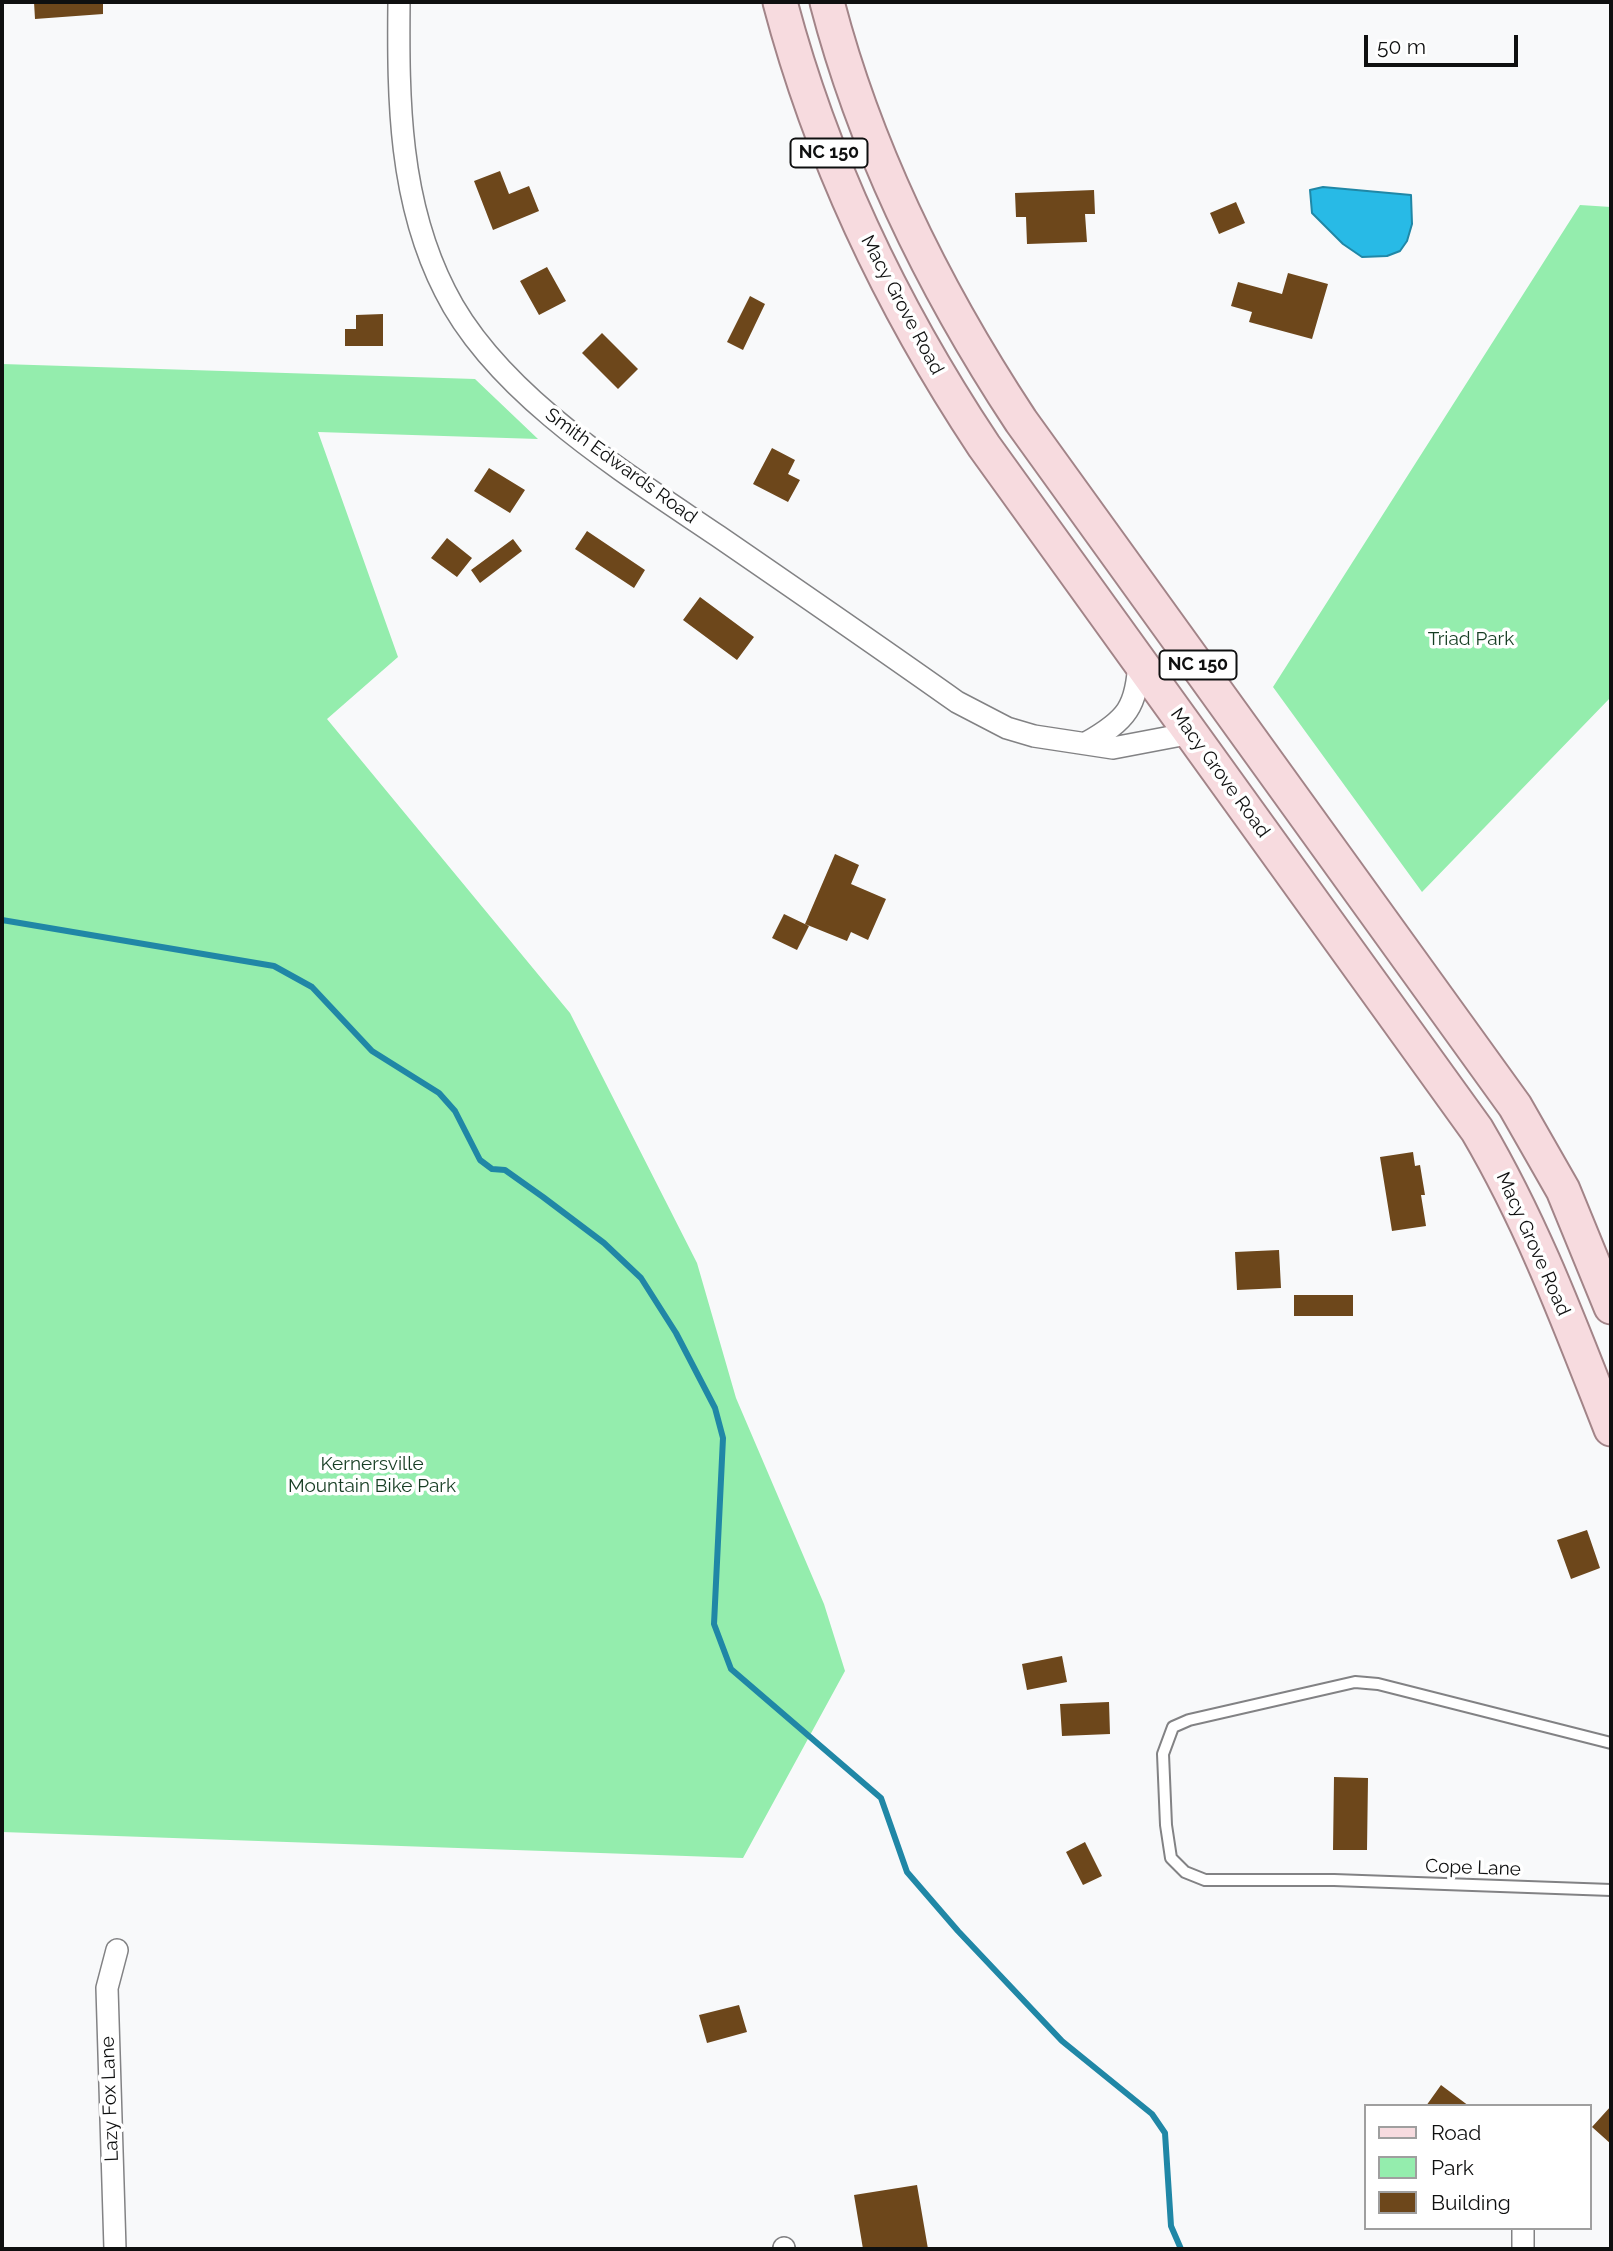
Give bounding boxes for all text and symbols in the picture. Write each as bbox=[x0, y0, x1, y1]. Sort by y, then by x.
scale bar bbox=[1368, 21, 1522, 65]
text: 50 m bbox=[1377, 34, 1426, 59]
road number: NC 150 bbox=[790, 138, 868, 168]
street label: Macy Grove Road bbox=[856, 231, 948, 379]
street label: Smith Edwards Road bbox=[541, 403, 701, 529]
park label: Triad Park bbox=[1428, 628, 1514, 650]
road number: NC 150 bbox=[1160, 650, 1236, 680]
street label: Macy Grove Road bbox=[1165, 704, 1275, 842]
street label: Macy Grove Road bbox=[1491, 1169, 1575, 1319]
park label: Kernersville Mountain Bike Park bbox=[288, 1453, 456, 1497]
street label: Cope Lane bbox=[1425, 1855, 1521, 1881]
street label: Lazy Fox Lane bbox=[96, 2036, 124, 2162]
legend bbox=[1364, 2104, 1592, 2230]
text: Road bbox=[1431, 2120, 1481, 2145]
text: Park bbox=[1431, 2155, 1474, 2180]
text: Building bbox=[1431, 2190, 1511, 2215]

